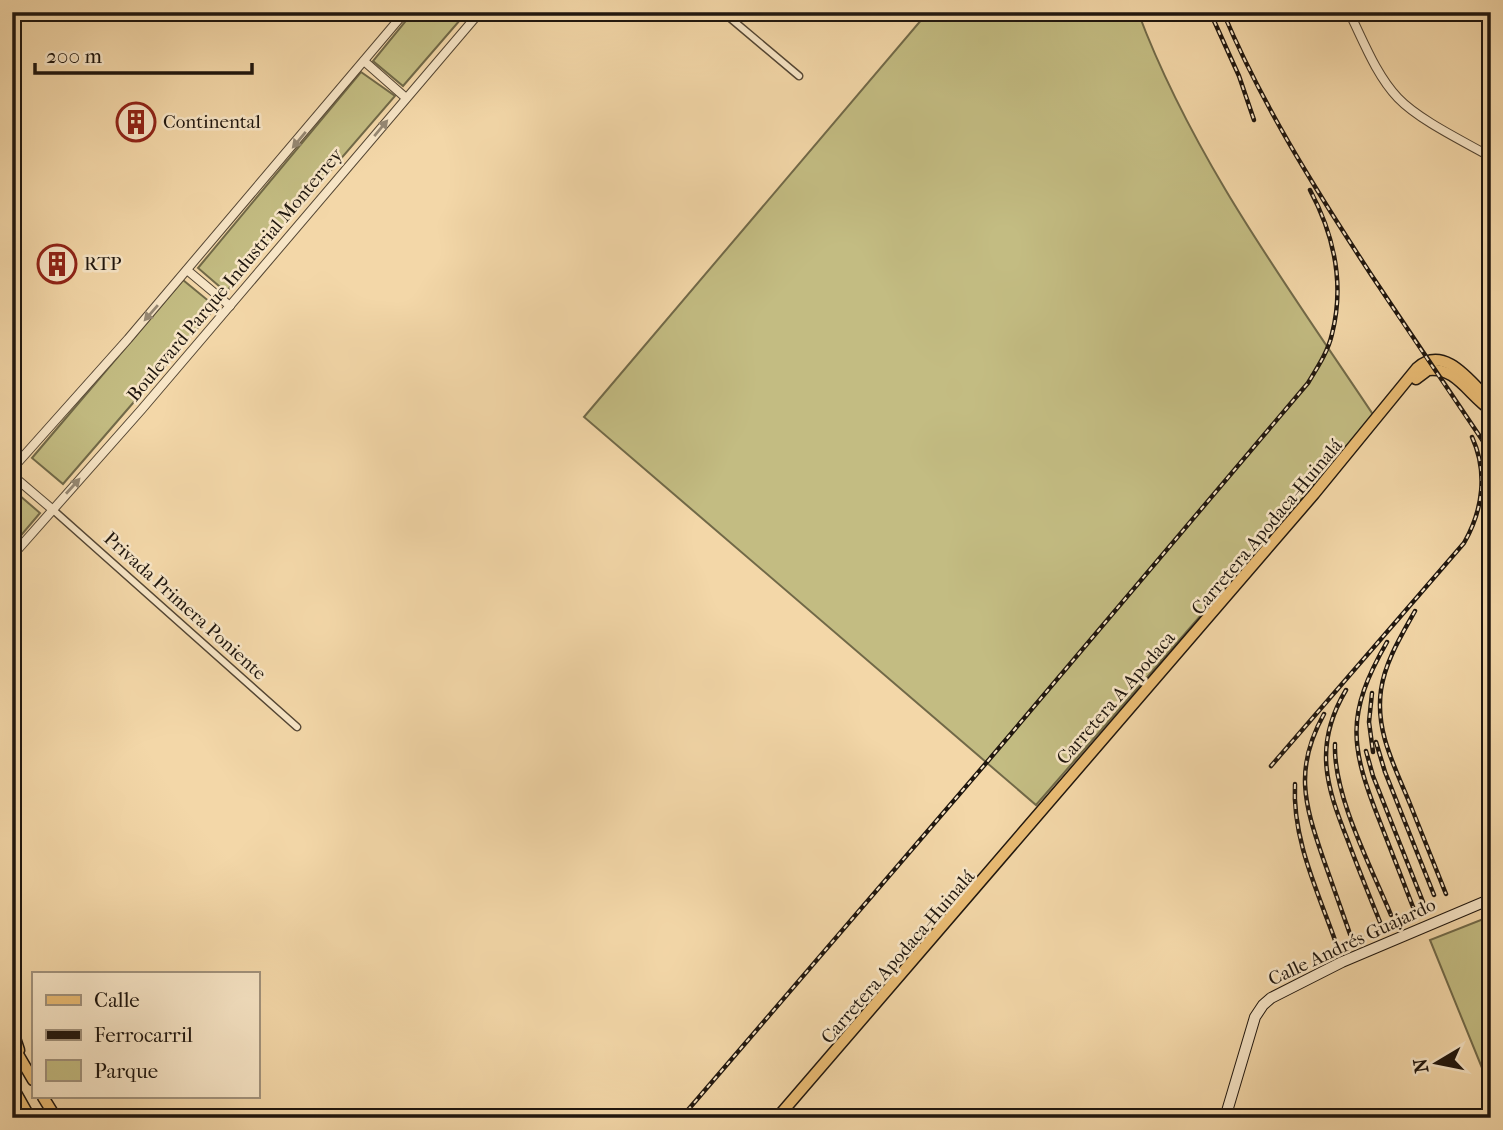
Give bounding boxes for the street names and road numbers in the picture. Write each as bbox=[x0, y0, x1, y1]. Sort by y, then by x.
street label: Boulevard Parque Industrial Monterrey bbox=[123, 143, 348, 406]
street label: Carretera Apodaca-Huinalá bbox=[1187, 434, 1347, 619]
street label: Privada Primera Poniente bbox=[99, 527, 271, 685]
street label: Carretera A Apodaca bbox=[1052, 627, 1180, 769]
street label: Carretera Apodaca-Huinalá bbox=[817, 866, 979, 1048]
street label: Calle Andrés Guajardo bbox=[1265, 893, 1439, 990]

